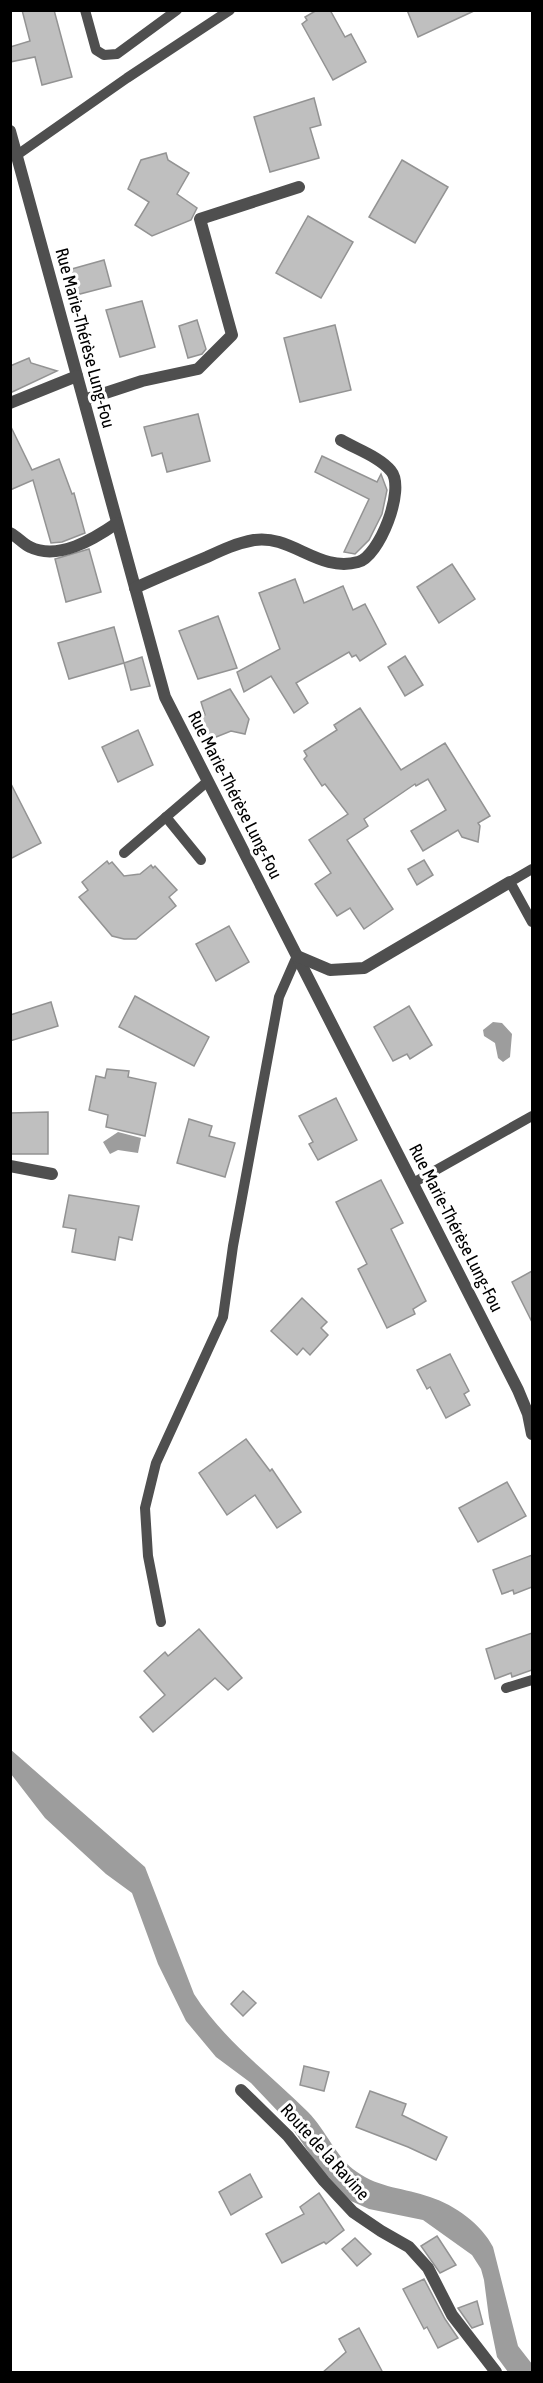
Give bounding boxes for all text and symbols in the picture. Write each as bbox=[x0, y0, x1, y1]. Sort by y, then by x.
street label: Rue Marie-Thérèse Lung-Fou bbox=[51, 246, 120, 430]
street label: Rue Marie-Thérèse Lung-Fou bbox=[184, 707, 287, 882]
street label: Rue Marie-Thérèse Lung-Fou bbox=[405, 1140, 508, 1315]
street label: Route de la Ravine bbox=[277, 2099, 374, 2204]

